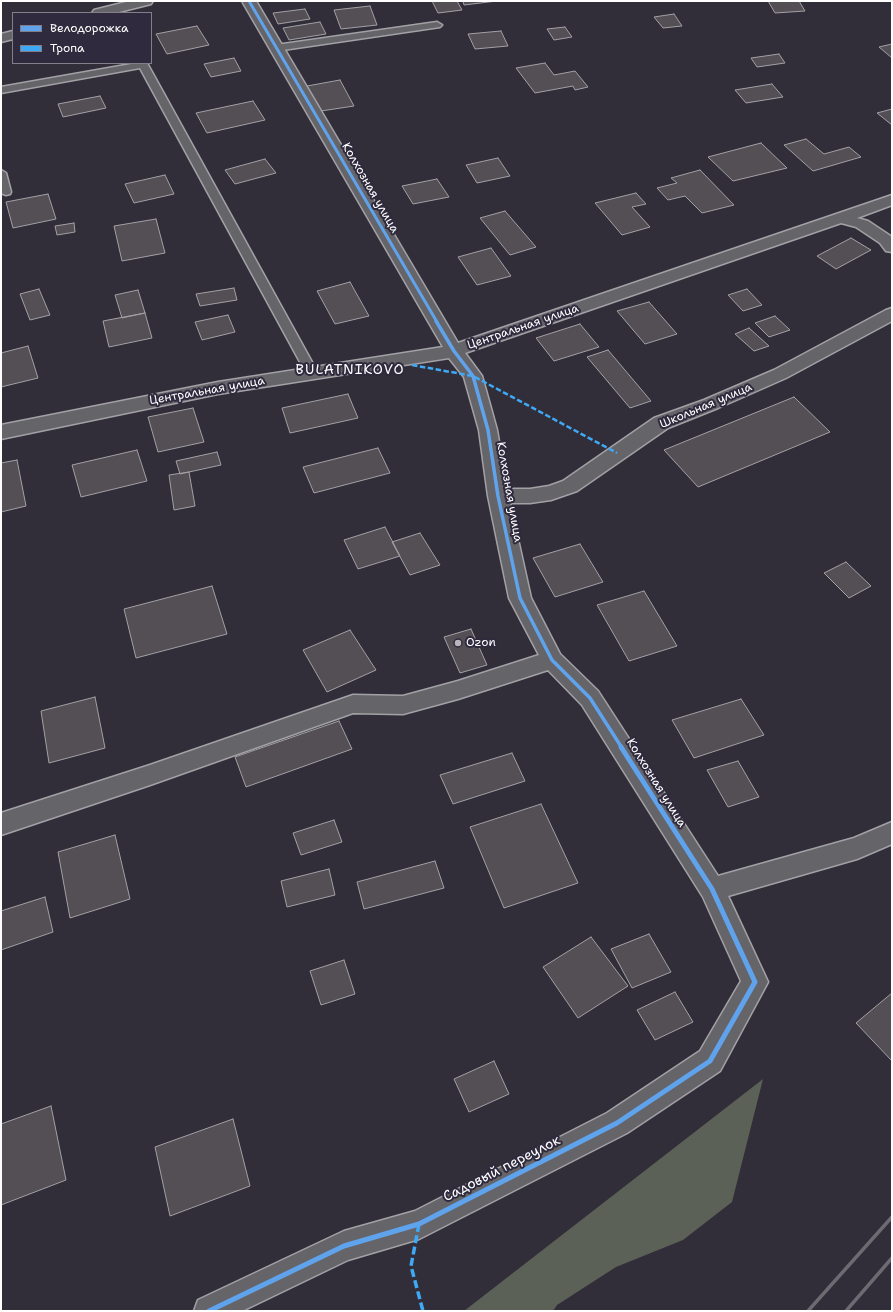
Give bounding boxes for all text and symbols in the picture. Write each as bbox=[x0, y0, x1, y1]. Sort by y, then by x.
legend bbox=[12, 12, 152, 64]
text: Велодорожка bbox=[50, 20, 128, 36]
text: Тропа bbox=[50, 40, 84, 56]
street label: Колхозная улица bbox=[338, 140, 402, 236]
street label: Центральная улица bbox=[465, 301, 581, 353]
district label: BULATNIKOVO bbox=[295, 362, 405, 378]
street label: Центральная улица bbox=[148, 374, 266, 408]
street label: Школьная улица bbox=[658, 380, 754, 432]
street label: Колхозная улица bbox=[493, 441, 525, 543]
place label: Ozon bbox=[466, 636, 496, 650]
marker: Ozon bbox=[453, 638, 463, 648]
street label: Колхозная улица bbox=[623, 736, 689, 830]
street label: Садовый переулок bbox=[441, 1132, 563, 1206]

